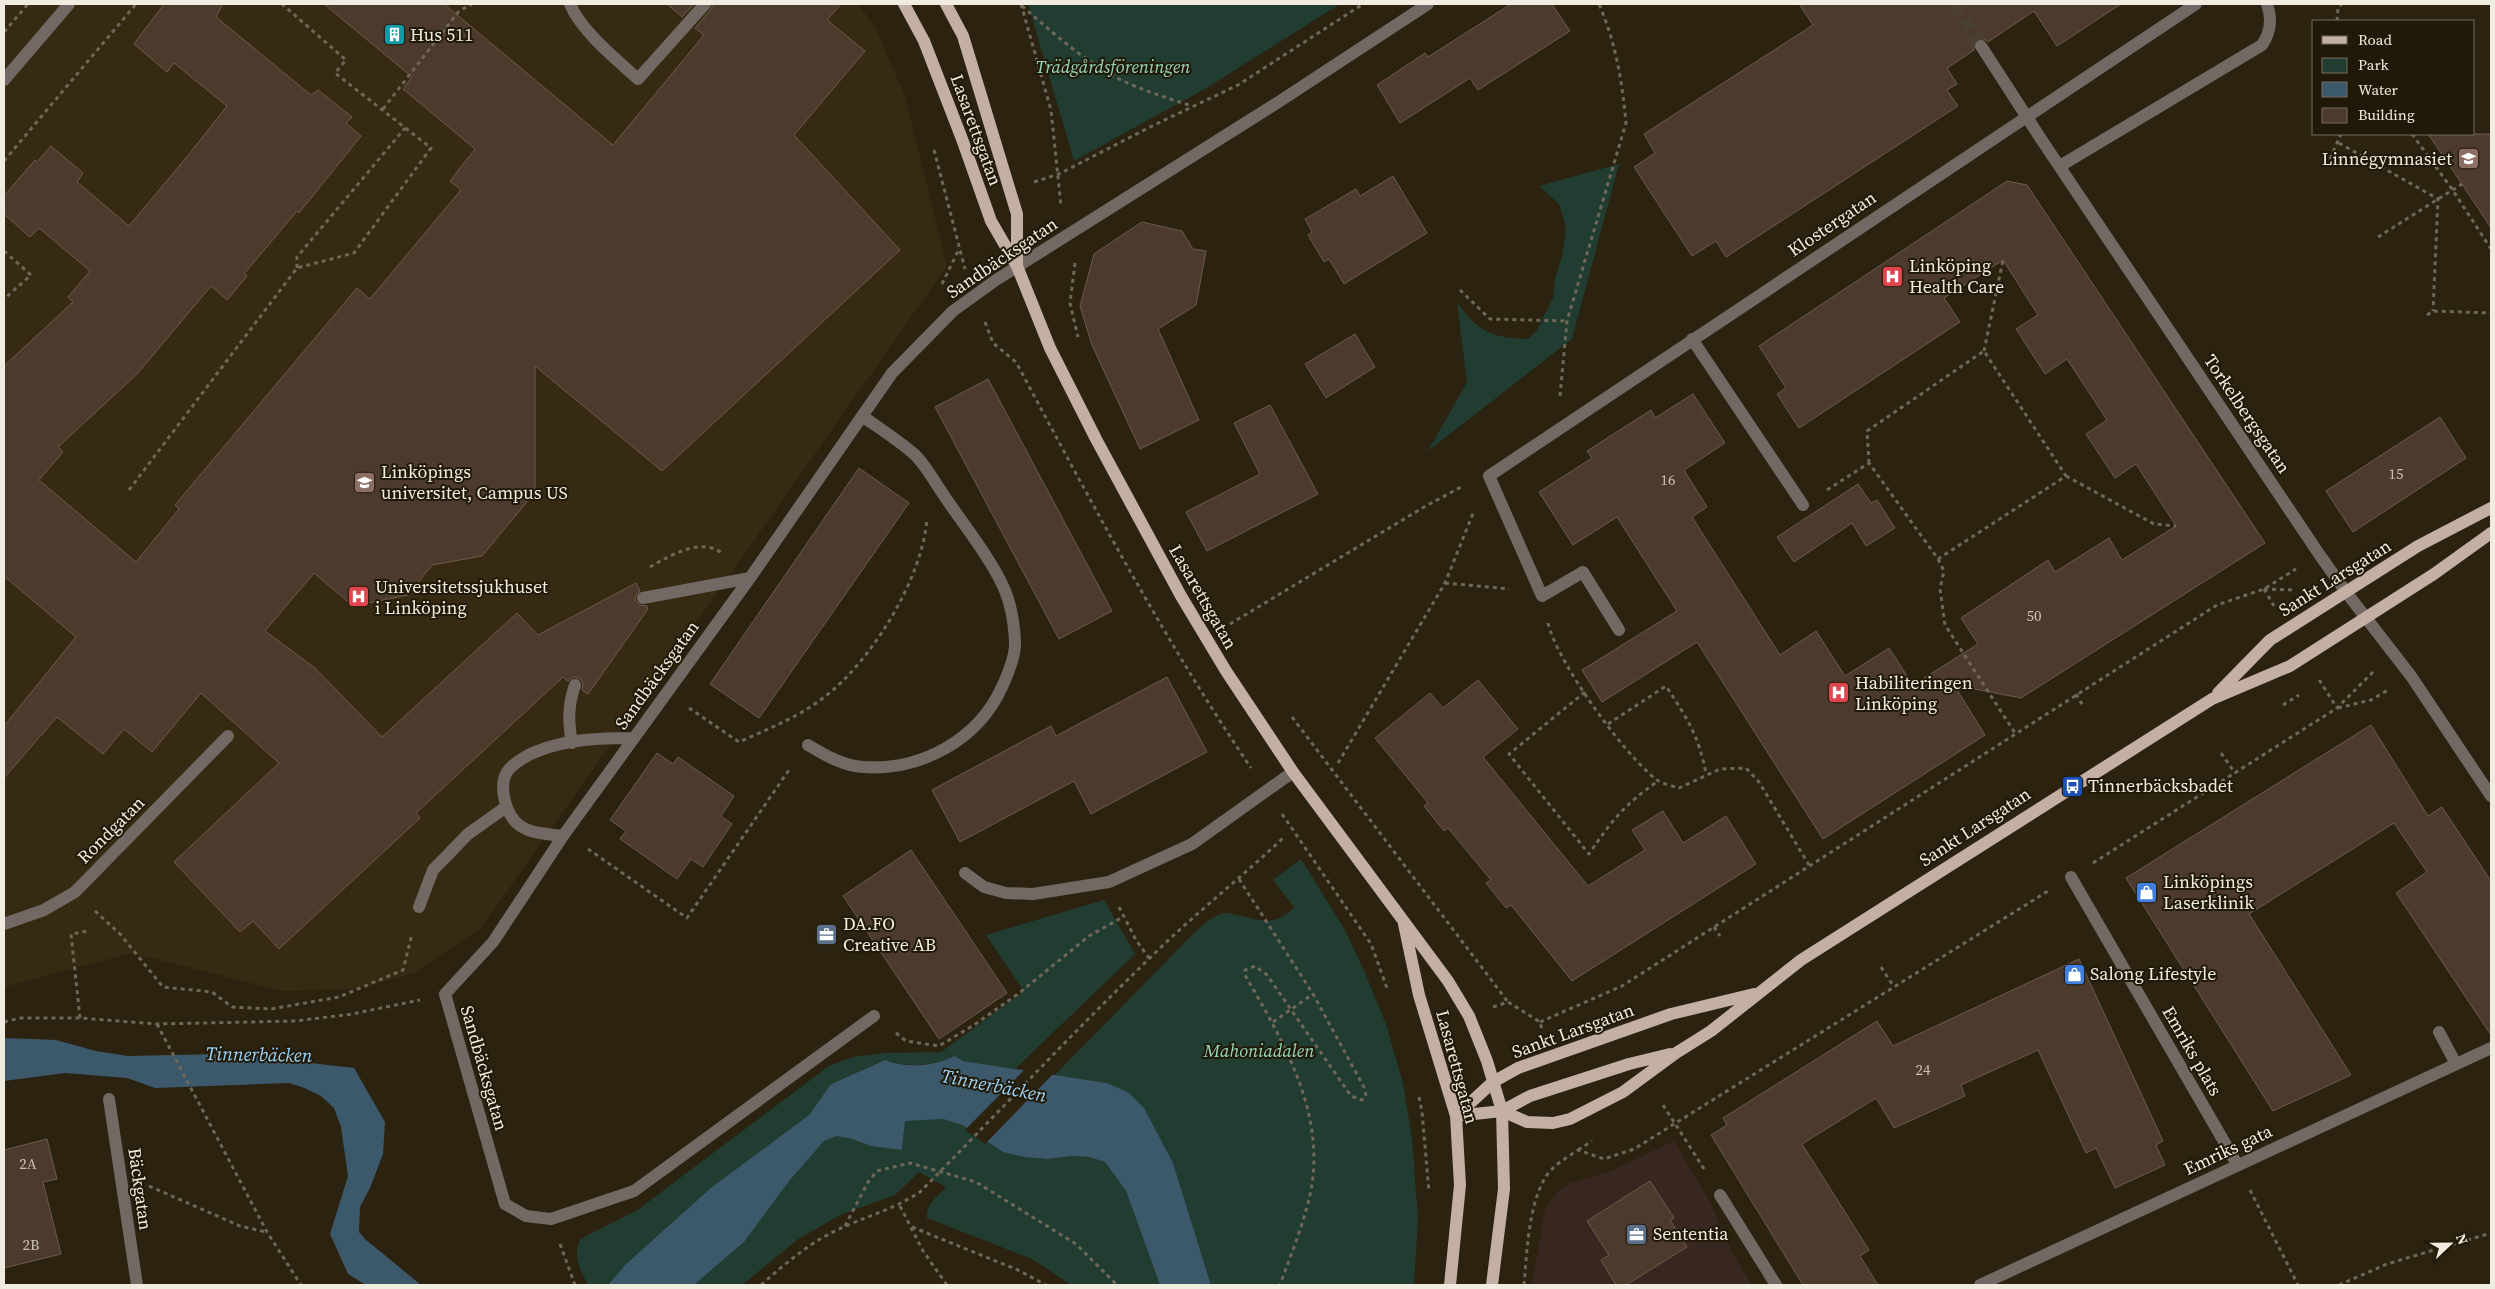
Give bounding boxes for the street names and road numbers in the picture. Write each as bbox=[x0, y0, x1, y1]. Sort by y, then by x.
street label: Lasarettsgatan bbox=[945, 71, 1008, 189]
street label: Klostergatan bbox=[1783, 185, 1881, 262]
street label: Sandbäcksgatan bbox=[941, 211, 1062, 304]
street label: Torkelbergsgatan bbox=[2198, 349, 2297, 478]
street label: Sankt Larsgatan bbox=[2274, 533, 2396, 622]
street label: Lasarettsgatan bbox=[1163, 540, 1244, 654]
street label: Sandbäcksgatan bbox=[609, 615, 705, 734]
street label: Sankt Larsgatan bbox=[1914, 781, 2035, 872]
street label: Rondgatan bbox=[71, 790, 150, 869]
street label: Sankt Larsgatan bbox=[1508, 997, 1637, 1064]
street label: Emriks plats bbox=[2157, 1001, 2228, 1100]
street label: Sandbäcksgatan bbox=[455, 1002, 514, 1133]
street label: Lasarettsgatan bbox=[1430, 1007, 1485, 1127]
street label: Emriks gata bbox=[2180, 1118, 2277, 1181]
street label: Bäckgatan bbox=[122, 1146, 159, 1232]

